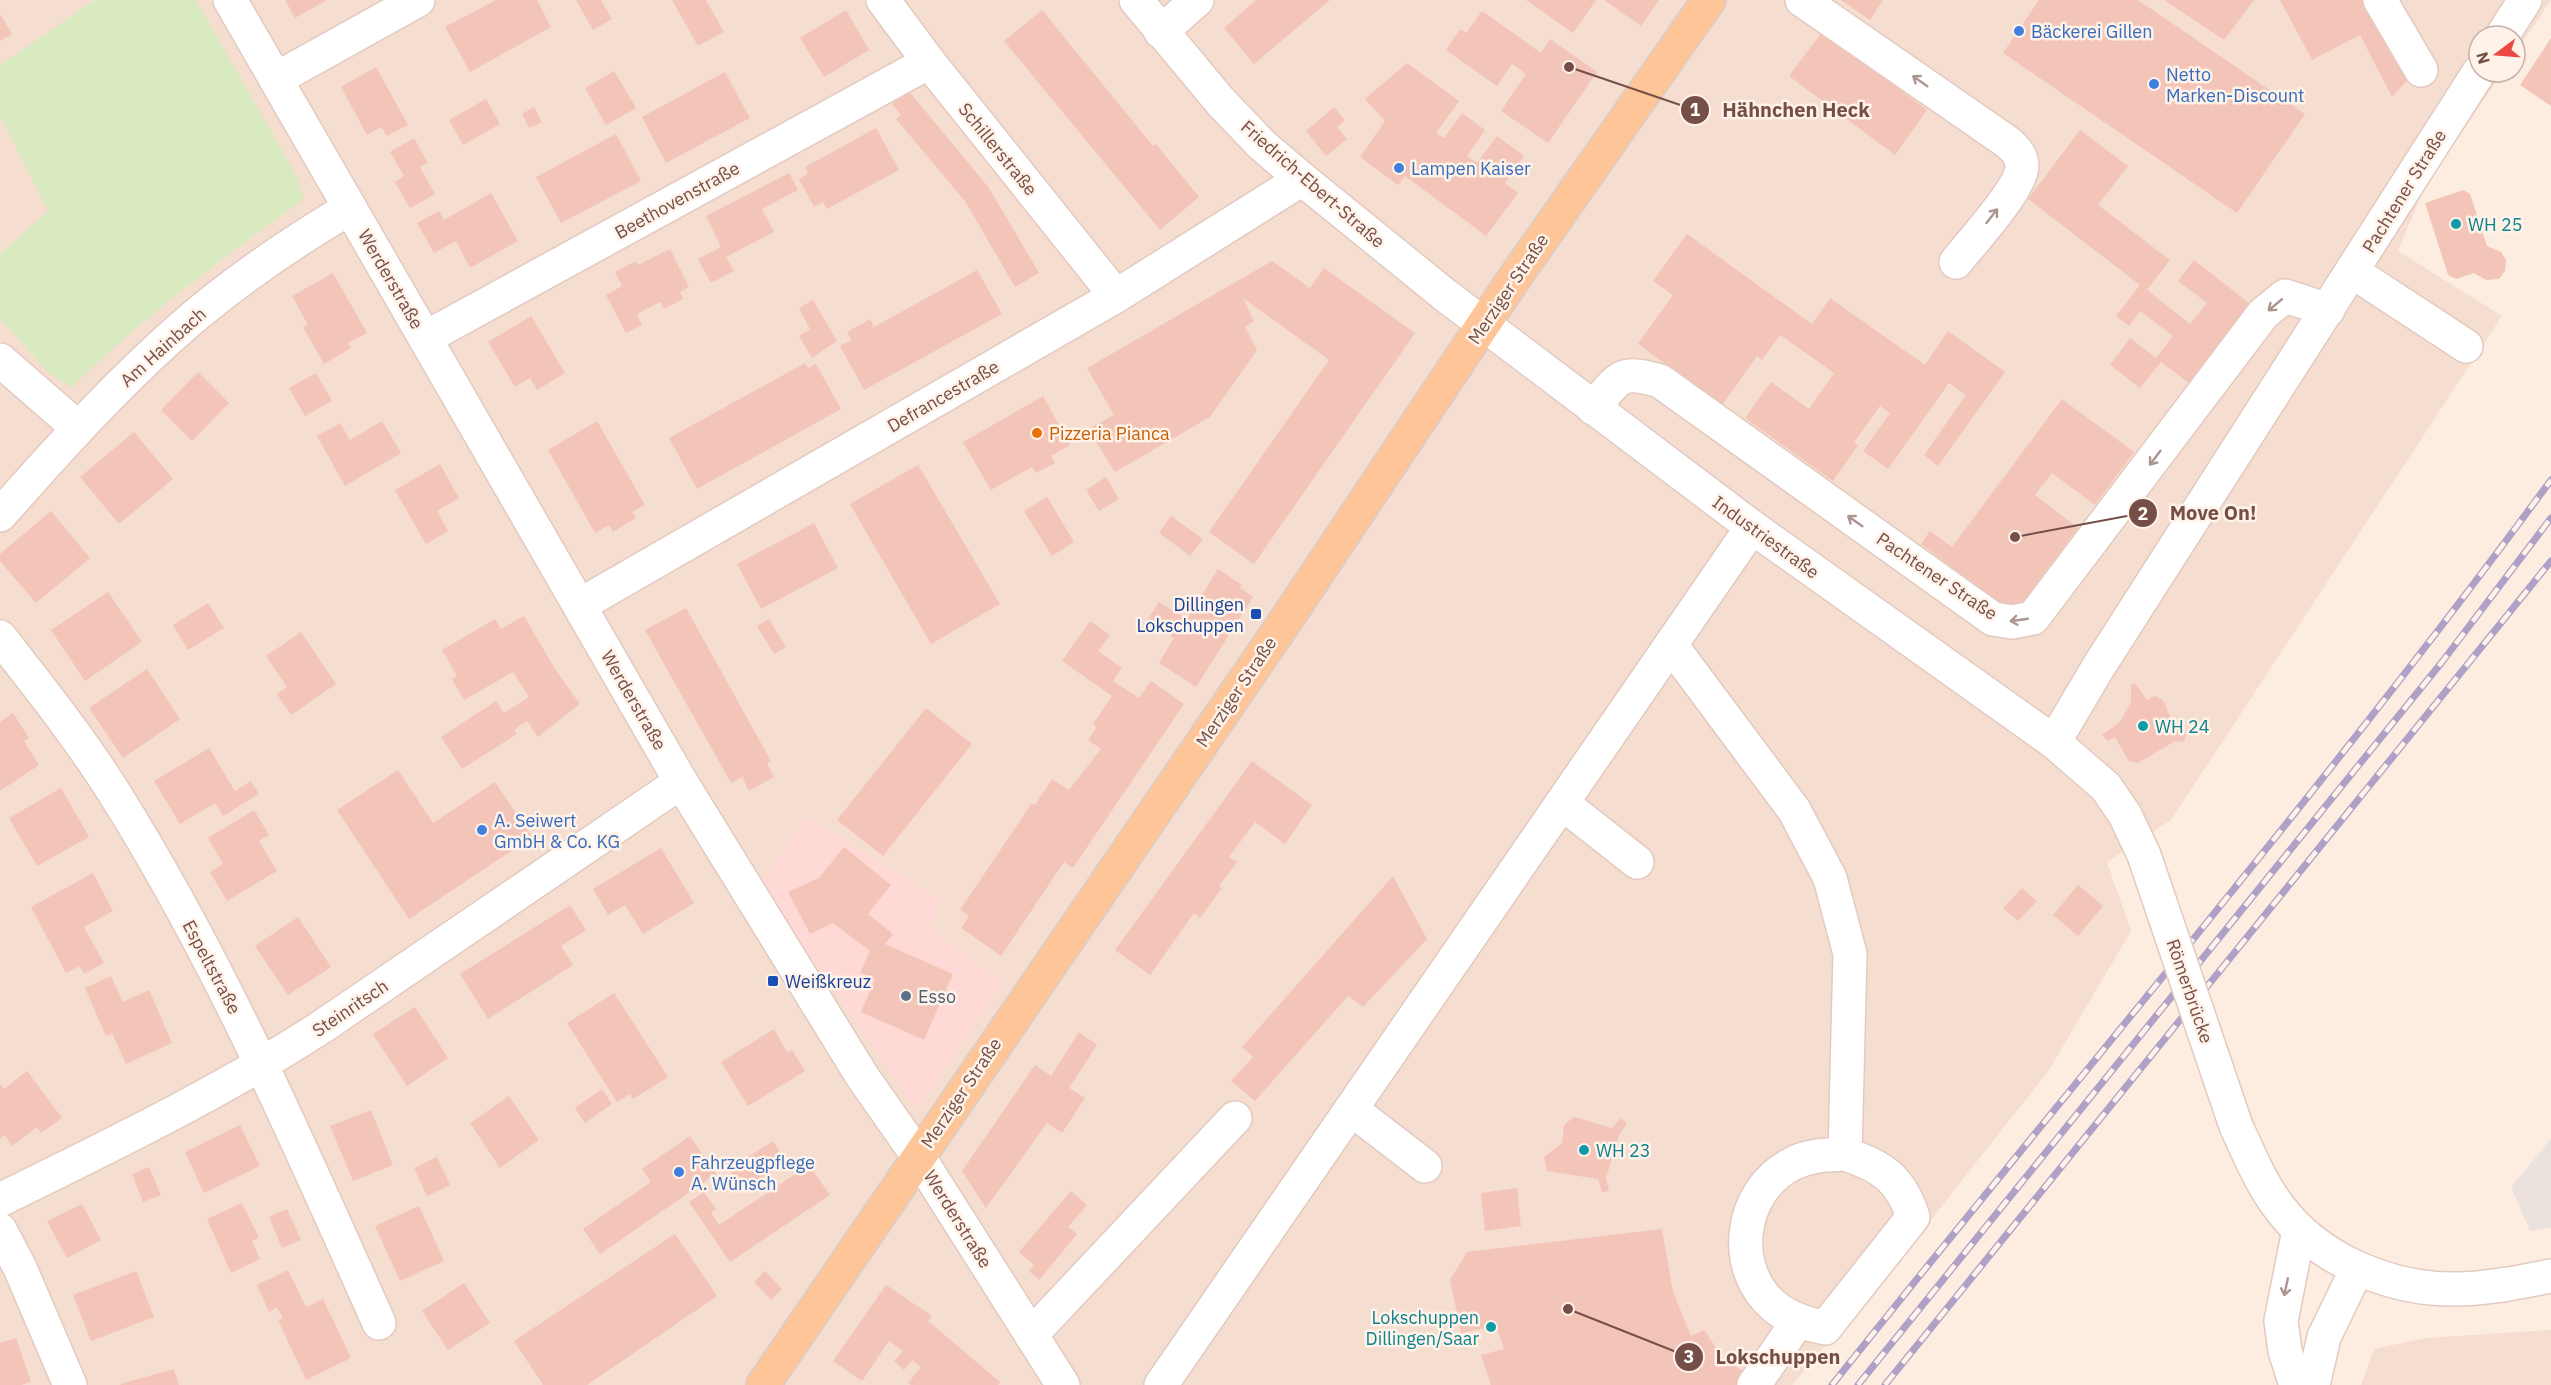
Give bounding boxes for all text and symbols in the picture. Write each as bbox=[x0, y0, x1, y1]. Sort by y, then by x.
place label: Bäckerei Gillen bbox=[2031, 20, 2152, 43]
marker: Bäckerei Gillen bbox=[2012, 24, 2026, 38]
north arrow bbox=[2467, 24, 2527, 84]
text: N bbox=[2471, 50, 2494, 66]
place label: Netto Marken-Discount bbox=[2166, 63, 2304, 107]
one-way arrow bbox=[1912, 75, 1928, 87]
marker: Netto Marken-Discount bbox=[2147, 77, 2161, 91]
callout: Hähnchen Heck bbox=[1680, 91, 1882, 129]
text: Hähnchen Heck bbox=[1722, 96, 1870, 123]
street label: Schillerstraße bbox=[954, 98, 1043, 200]
text: 1 bbox=[1690, 98, 1701, 121]
street label: Friedrich-Ebert-Straße bbox=[1236, 115, 1390, 253]
street label: Pachtener Straße bbox=[2357, 125, 2451, 257]
street label: Beethovenstraße bbox=[610, 156, 744, 244]
place label: Lampen Kaiser bbox=[1411, 157, 1531, 180]
marker: Lampen Kaiser bbox=[1392, 161, 1406, 175]
one-way arrow bbox=[1986, 208, 1999, 224]
place label: WH 25 bbox=[2468, 213, 2523, 236]
marker: WH 25 bbox=[2449, 217, 2463, 231]
street label: Werderstraße bbox=[353, 225, 429, 333]
street label: Merziger Straße bbox=[1463, 229, 1554, 349]
one-way arrow bbox=[2267, 298, 2283, 311]
street label: Am Hainbach bbox=[115, 302, 211, 392]
street label: Defrancestraße bbox=[883, 355, 1003, 437]
place label: Pizzeria Pianca bbox=[1049, 422, 1170, 445]
marker: Pizzeria Pianca bbox=[1030, 426, 1044, 440]
one-way arrow bbox=[2148, 449, 2161, 465]
street label: Industriestraße bbox=[1708, 491, 1824, 584]
callout: Move On! bbox=[2128, 494, 2268, 532]
text: Move On! bbox=[2170, 499, 2256, 526]
text: 2 bbox=[2138, 502, 2148, 525]
one-way arrow bbox=[1848, 514, 1864, 527]
street label: Pachtener Straße bbox=[1872, 527, 2002, 625]
place label: Dillingen Lokschuppen bbox=[1137, 593, 1244, 637]
marker: Dillingen Lokschuppen bbox=[1249, 607, 1263, 621]
one-way arrow bbox=[2009, 615, 2029, 626]
street label: Merziger Straße bbox=[1191, 632, 1282, 752]
street label: Werderstraße bbox=[596, 646, 672, 754]
place label: WH 24 bbox=[2155, 715, 2210, 738]
marker: WH 24 bbox=[2136, 719, 2150, 733]
place label: A. Seiwert GmbH & Co. KG bbox=[494, 809, 620, 853]
marker: A. Seiwert GmbH & Co. KG bbox=[475, 823, 489, 837]
street label: Espeltstraße bbox=[178, 916, 246, 1018]
street label: Römerbrücke bbox=[2161, 936, 2219, 1046]
place label: Weißkreuz bbox=[785, 970, 871, 993]
street label: Steinritsch bbox=[308, 974, 392, 1042]
marker: Weißkreuz bbox=[766, 974, 780, 988]
place label: Esso bbox=[918, 985, 956, 1008]
marker: Esso bbox=[899, 989, 913, 1003]
street label: Merziger Straße bbox=[916, 1033, 1007, 1153]
place label: WH 23 bbox=[1596, 1139, 1651, 1162]
marker: WH 23 bbox=[1577, 1143, 1591, 1157]
place label: Fahrzeugpflege A. Wünsch bbox=[691, 1151, 815, 1195]
marker: Fahrzeugpflege A. Wünsch bbox=[672, 1165, 686, 1179]
street label: Werderstraße bbox=[919, 1166, 997, 1273]
one-way arrow bbox=[2280, 1277, 2292, 1296]
place label: Lokschuppen Dillingen/Saar bbox=[1366, 1306, 1479, 1350]
marker: Lokschuppen Dillingen/Saar bbox=[1484, 1320, 1498, 1334]
callout: Lokschuppen bbox=[1674, 1338, 1852, 1376]
text: Lokschuppen bbox=[1716, 1343, 1840, 1370]
text: 3 bbox=[1684, 1345, 1694, 1368]

